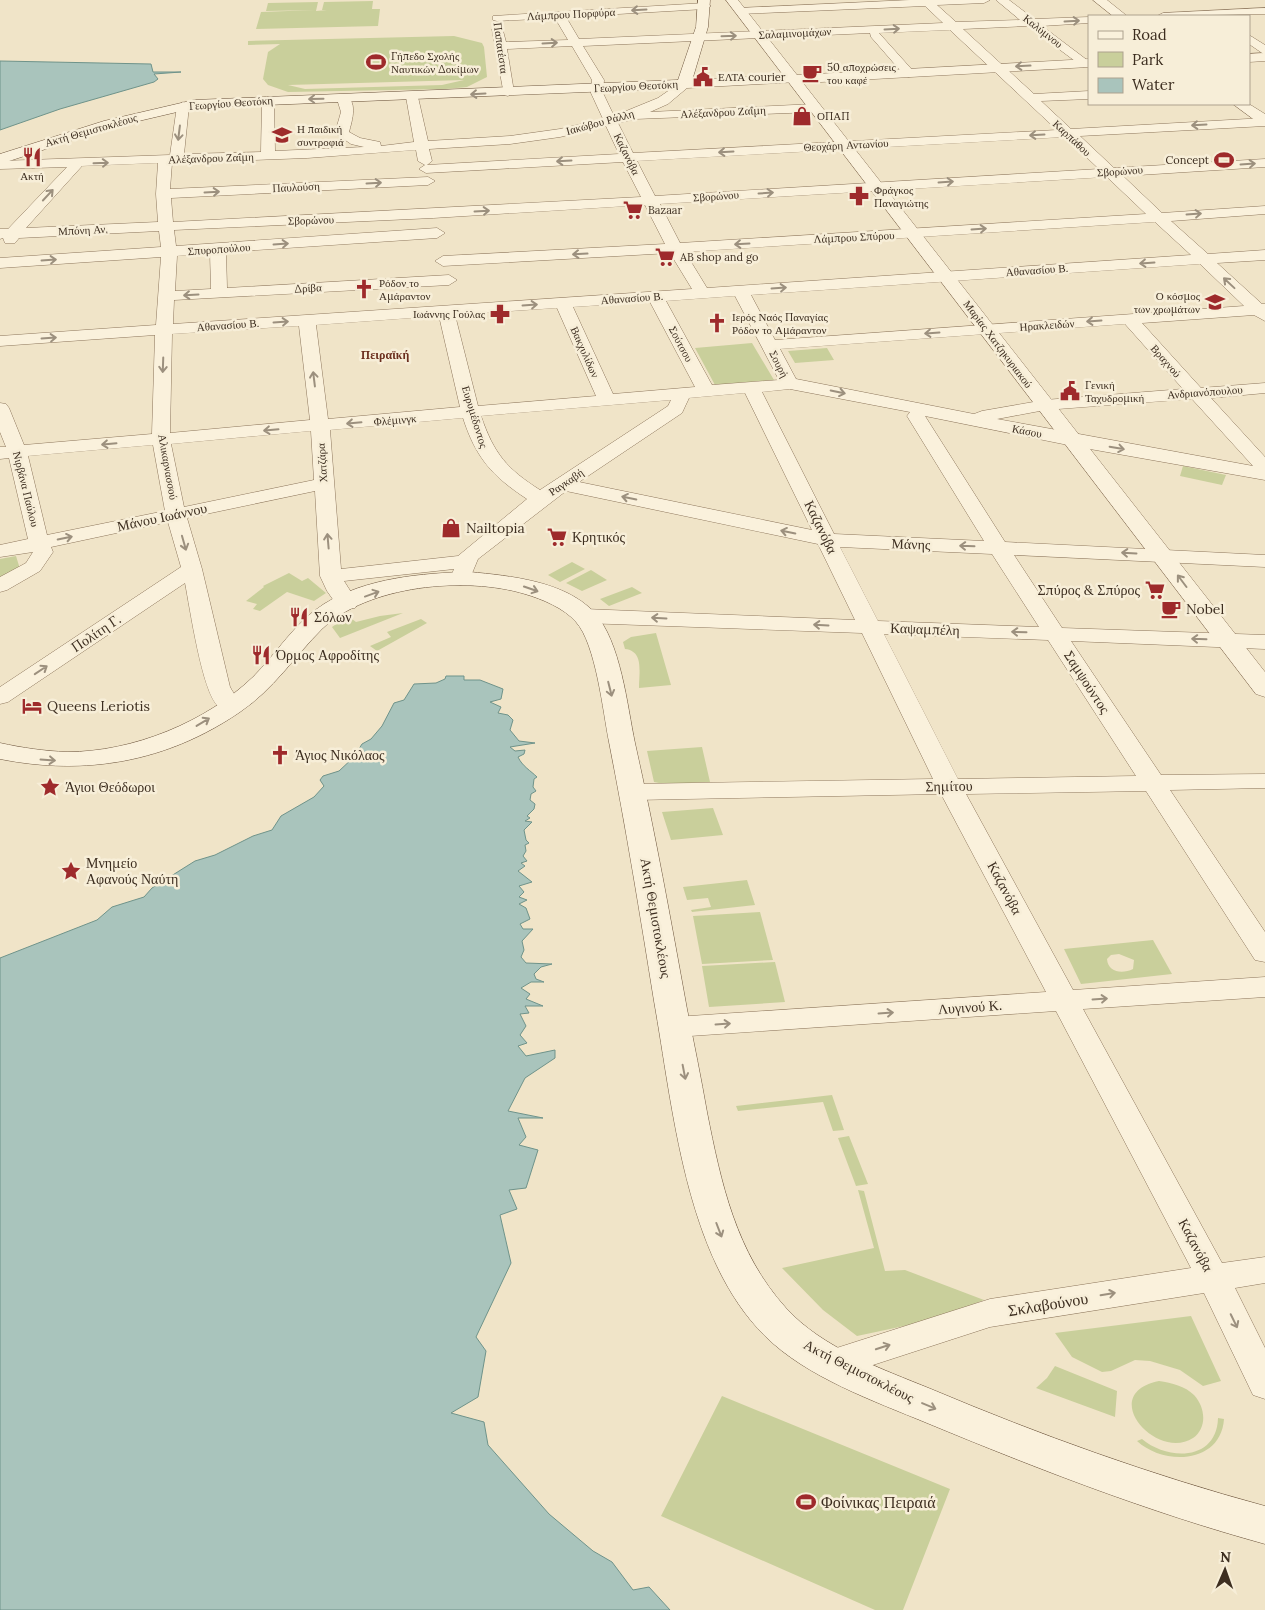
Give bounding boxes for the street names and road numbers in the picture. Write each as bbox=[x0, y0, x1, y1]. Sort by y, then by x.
street label: Λάμπρου Πορφύρα bbox=[526, 5, 616, 23]
street label: Καλύμνου bbox=[1020, 11, 1066, 51]
street label: Παπατέστα bbox=[490, 22, 512, 75]
street label: Σαλαμινομάχων bbox=[758, 24, 832, 42]
street label: Γεωργίου Θεοτόκη bbox=[594, 77, 679, 95]
street label: Γεωργίου Θεοτόκη bbox=[188, 93, 274, 113]
street label: Αλέξανδρου Ζαΐμη bbox=[680, 103, 766, 121]
street label: Ιακώβου Ράλλη bbox=[564, 106, 636, 138]
street label: Ακτή Θεμιστοκλέους bbox=[43, 110, 139, 150]
street label: Καρπάθου bbox=[1050, 117, 1094, 160]
street label: Καζανόβα bbox=[611, 131, 643, 178]
street label: Θεοχάρη Αντωνίου bbox=[803, 136, 889, 154]
street label: Αλέξανδρου Ζαΐμη bbox=[168, 150, 254, 166]
street label: Σβορώνου bbox=[1096, 162, 1144, 180]
street label: Παυλούση bbox=[272, 179, 320, 195]
street label: Σβορώνου bbox=[692, 187, 740, 205]
street label: Σβορώνου bbox=[288, 212, 335, 228]
street label: Μπόνη Αν. bbox=[58, 222, 108, 238]
street label: Λάμπρου Σπύρου bbox=[813, 228, 895, 246]
street label: Σπυροπούλου bbox=[187, 240, 251, 258]
street label: Αθανασίου Β. bbox=[1005, 261, 1069, 279]
street label: Δρίβα bbox=[294, 280, 322, 296]
street label: Αθανασίου Β. bbox=[600, 289, 664, 307]
street label: Μαρίας Χατζηκυριακού bbox=[960, 297, 1036, 391]
street label: Αθανασίου Β. bbox=[196, 316, 260, 334]
street label: Ηρακλειδών bbox=[1019, 316, 1075, 334]
street label: Βακχυλίδων bbox=[567, 324, 603, 380]
street label: Σούτσου bbox=[666, 324, 697, 365]
street label: Βραχνού bbox=[1148, 342, 1185, 381]
street label: Σουρή bbox=[766, 348, 792, 380]
street label: Ανδριανόπουλου bbox=[1167, 382, 1244, 402]
street label: Ευρυμέδοντος bbox=[459, 384, 491, 450]
street label: Φλέμινγκ bbox=[373, 411, 418, 429]
street label: Κάσου bbox=[1011, 421, 1044, 441]
street label: Αλικαρνασσού bbox=[155, 433, 181, 501]
street label: Χατζάρα bbox=[314, 443, 330, 483]
street label: Νιρβάνα Παύλου bbox=[10, 450, 42, 529]
street label: Ραγκαβή bbox=[546, 465, 586, 499]
street label: Καζανόβα bbox=[800, 497, 842, 557]
street label: Μάνου Ιωάννου bbox=[115, 499, 209, 535]
street label: Μάνης bbox=[891, 534, 931, 554]
street label: Πολίτη Γ. bbox=[68, 610, 124, 656]
street label: Καψαμπέλη bbox=[890, 619, 960, 639]
street label: Σαμψούντος bbox=[1060, 647, 1114, 717]
street label: Σημίτου bbox=[925, 777, 973, 795]
street label: Ακτή Θεμιστοκλέους bbox=[637, 857, 675, 980]
street label: Καζανόβα bbox=[984, 858, 1027, 918]
street label: Λυγινού Κ. bbox=[937, 996, 1003, 1018]
street label: Καζανόβα bbox=[1175, 1215, 1218, 1275]
street label: Σκλαβούνου bbox=[1007, 1288, 1090, 1320]
street label: Ακτή Θεμιστοκλέους bbox=[801, 1335, 918, 1407]

